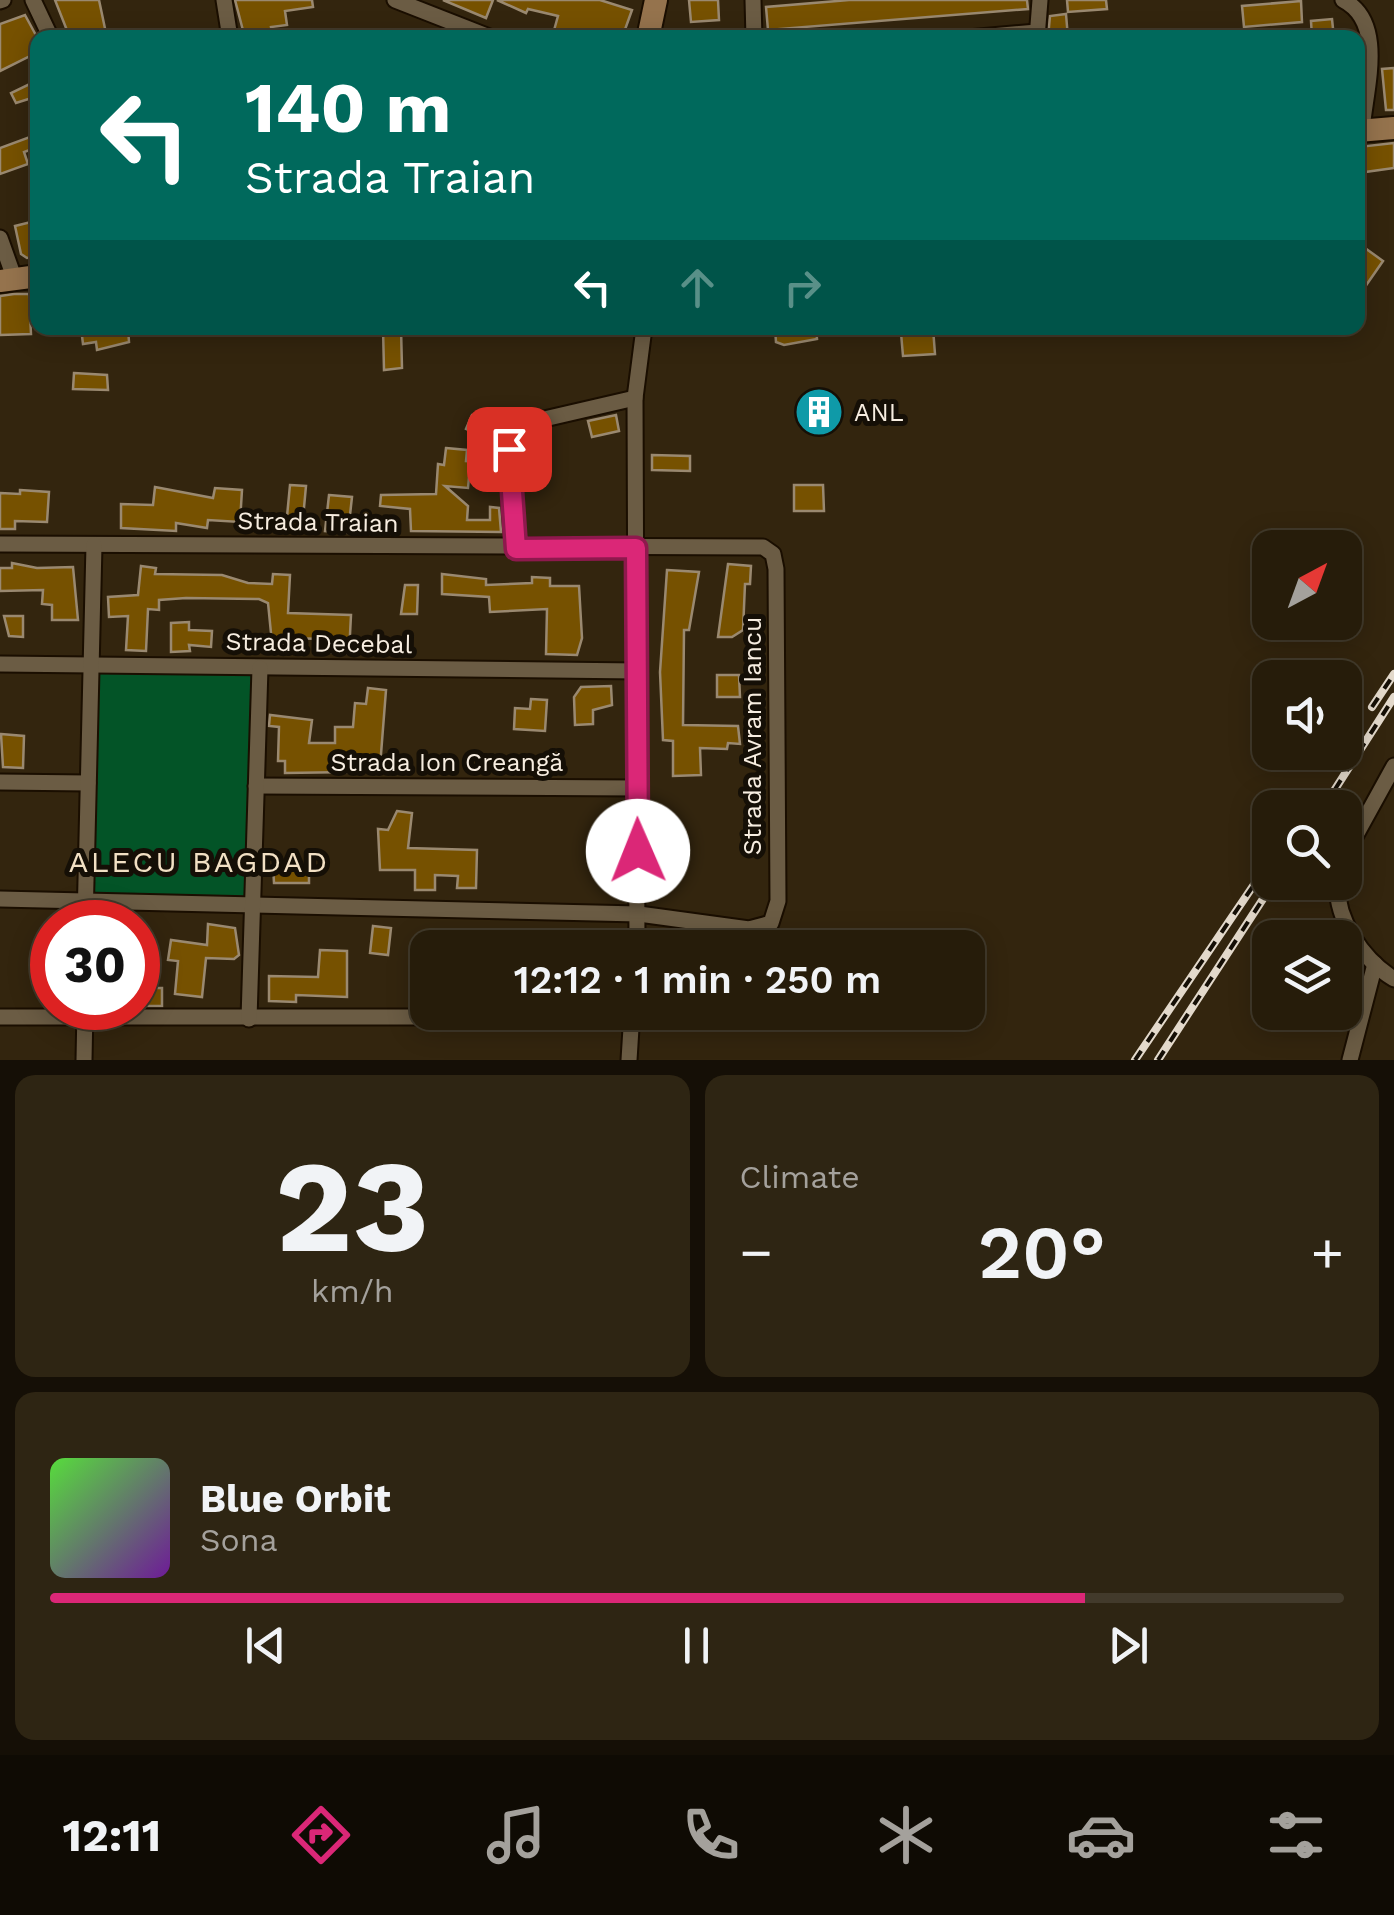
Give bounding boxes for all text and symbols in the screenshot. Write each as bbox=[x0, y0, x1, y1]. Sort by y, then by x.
text: 140 m bbox=[245, 67, 451, 149]
icon: left bbox=[80, 70, 210, 200]
text: Strada Traian bbox=[245, 151, 535, 204]
icon: left bbox=[565, 260, 620, 315]
icon: ahead bbox=[670, 260, 725, 315]
icon: right bbox=[775, 260, 830, 315]
building icon: ANL bbox=[793, 386, 845, 438]
place label: ANL bbox=[854, 398, 904, 427]
pin bbox=[467, 407, 552, 492]
icon: arrive bbox=[482, 422, 537, 477]
street label: Strada Traian bbox=[237, 506, 399, 538]
north arrow bbox=[1252, 530, 1362, 640]
map controls bbox=[1252, 530, 1362, 1030]
street label: Strada Avram Iancu bbox=[738, 617, 767, 855]
street label: Strada Decebal bbox=[225, 627, 413, 659]
button: sound bbox=[1252, 660, 1362, 770]
street label: Strada Ion Creangă bbox=[331, 748, 563, 777]
button: search bbox=[1252, 790, 1362, 900]
position arrow bbox=[586, 799, 690, 903]
district label: ALECU BAGDAD bbox=[68, 844, 330, 879]
speed limit sign: 30 bbox=[30, 900, 160, 1030]
button: layers bbox=[1252, 920, 1362, 1030]
text: 12:12 · 1 min · 250 m bbox=[514, 958, 881, 1002]
text: 23 bbox=[275, 1130, 430, 1283]
text: Climate bbox=[740, 1158, 860, 1196]
text: 20° bbox=[978, 1208, 1106, 1296]
text: − bbox=[740, 1220, 773, 1284]
text: + bbox=[1311, 1220, 1344, 1284]
text: km/h bbox=[311, 1272, 393, 1310]
text: Blue Orbit bbox=[200, 1477, 391, 1521]
text: Sona bbox=[200, 1521, 278, 1559]
icon: previous bbox=[238, 1618, 293, 1673]
icon: pause bbox=[669, 1618, 724, 1673]
icon: next bbox=[1101, 1618, 1156, 1673]
icon: directions bbox=[286, 1800, 356, 1870]
icon: music bbox=[481, 1800, 551, 1870]
icon: phone bbox=[676, 1800, 746, 1870]
icon: climate bbox=[871, 1800, 941, 1870]
icon: car bbox=[1066, 1800, 1136, 1870]
icon: filters bbox=[1261, 1800, 1331, 1870]
text: 12:11 bbox=[63, 1809, 161, 1862]

